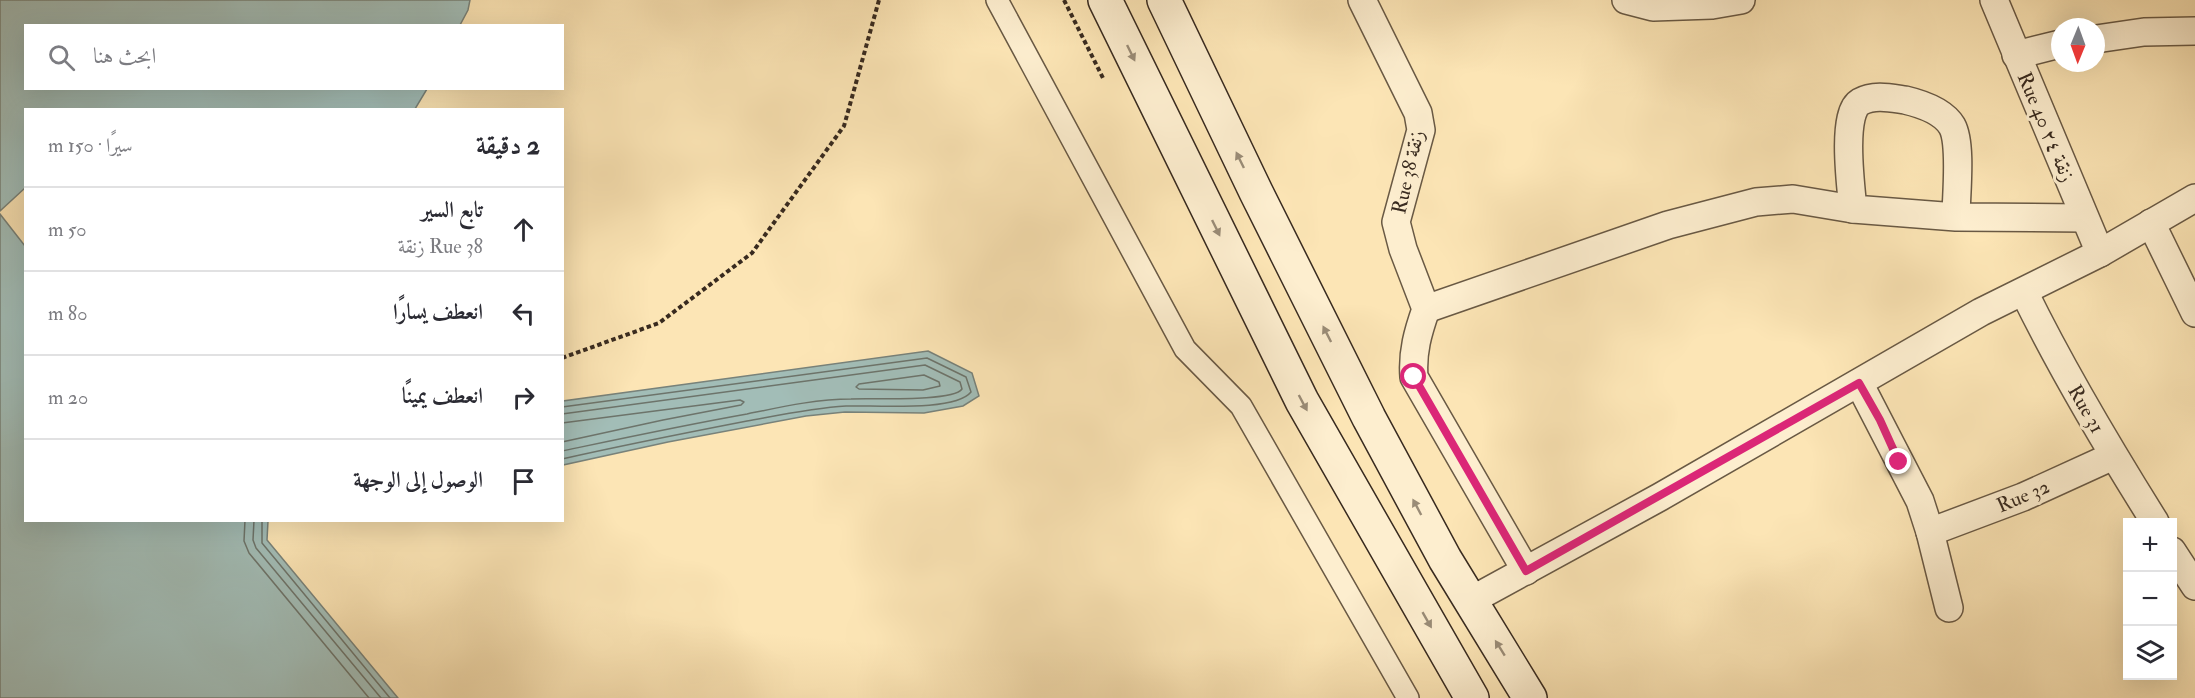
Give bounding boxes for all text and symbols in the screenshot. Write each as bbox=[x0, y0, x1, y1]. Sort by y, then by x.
north arrow bbox=[2051, 18, 2105, 72]
search box bbox=[24, 24, 564, 90]
icon: search bbox=[45, 41, 78, 74]
text: ابحث هنا bbox=[93, 42, 156, 70]
one-way arrow bbox=[1126, 44, 1136, 61]
street label: Rue 40 زنقة ٢٤ bbox=[2012, 68, 2080, 186]
street label: Rue 38 زنقة bbox=[1386, 128, 1430, 216]
text: 2 دقيقة bbox=[476, 130, 540, 162]
text: سيرًا · 150 m bbox=[48, 133, 133, 158]
one-way arrow bbox=[1236, 151, 1245, 168]
text: تابع السير bbox=[421, 196, 483, 224]
icon: ahead bbox=[507, 213, 540, 246]
text: 50 m bbox=[48, 217, 87, 242]
one-way arrow bbox=[1212, 219, 1221, 236]
text: Rue 38 زنقة bbox=[398, 234, 483, 259]
icon: left bbox=[507, 297, 540, 330]
text: انعطف يسارًا bbox=[393, 298, 483, 326]
text: 80 m bbox=[48, 301, 87, 326]
one-way arrow bbox=[1322, 326, 1332, 343]
route start bbox=[1400, 363, 1426, 389]
street label: Rue 31 bbox=[2062, 380, 2110, 438]
icon: right bbox=[507, 381, 540, 414]
text: انعطف يمينًا bbox=[402, 382, 483, 410]
text: 20 m bbox=[48, 385, 88, 410]
one-way arrow bbox=[1298, 394, 1308, 411]
route end bbox=[1885, 448, 1911, 474]
icon: arrive bbox=[507, 465, 540, 498]
text: الوصول إلى الوجهة bbox=[353, 466, 483, 494]
street label: Rue 32 bbox=[1993, 474, 2053, 518]
one-way arrow bbox=[1412, 498, 1422, 515]
map controls bbox=[2123, 518, 2177, 680]
button: + bbox=[2123, 518, 2177, 572]
button: − bbox=[2123, 572, 2177, 626]
one-way arrow bbox=[1422, 612, 1433, 628]
button: layers bbox=[2123, 626, 2177, 680]
one-way arrow bbox=[1494, 640, 1505, 656]

